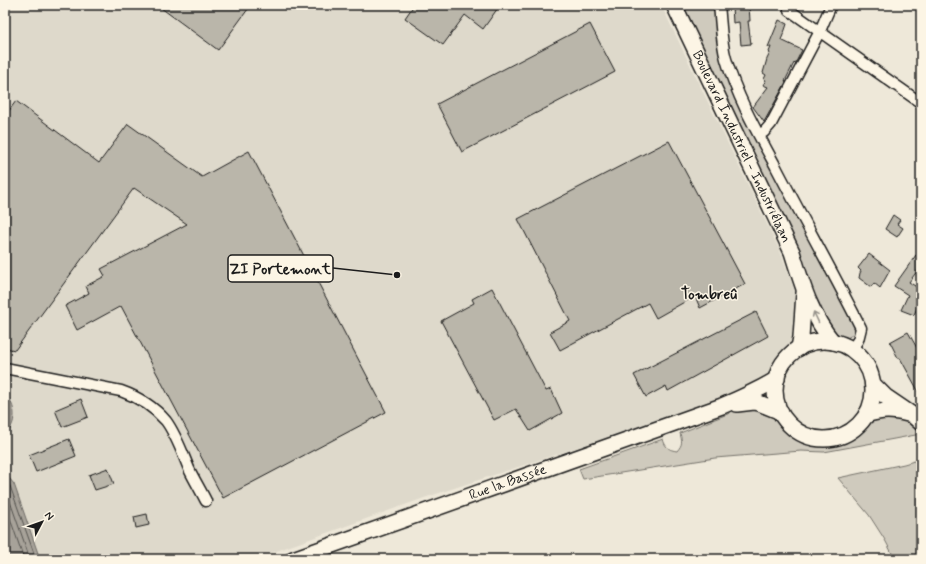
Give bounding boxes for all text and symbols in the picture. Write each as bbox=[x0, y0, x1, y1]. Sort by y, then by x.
street label: Boulevard Industriel - Industriélaan bbox=[688, 48, 795, 246]
callout: ZI Portemont bbox=[228, 255, 333, 282]
text: ZI Portemont bbox=[229, 260, 332, 280]
district label: Tombreû bbox=[681, 285, 737, 305]
one-way arrow bbox=[812, 312, 819, 324]
street label: Rue la Bassée bbox=[467, 460, 549, 504]
north arrow bbox=[22, 502, 62, 542]
text: N bbox=[41, 509, 56, 523]

